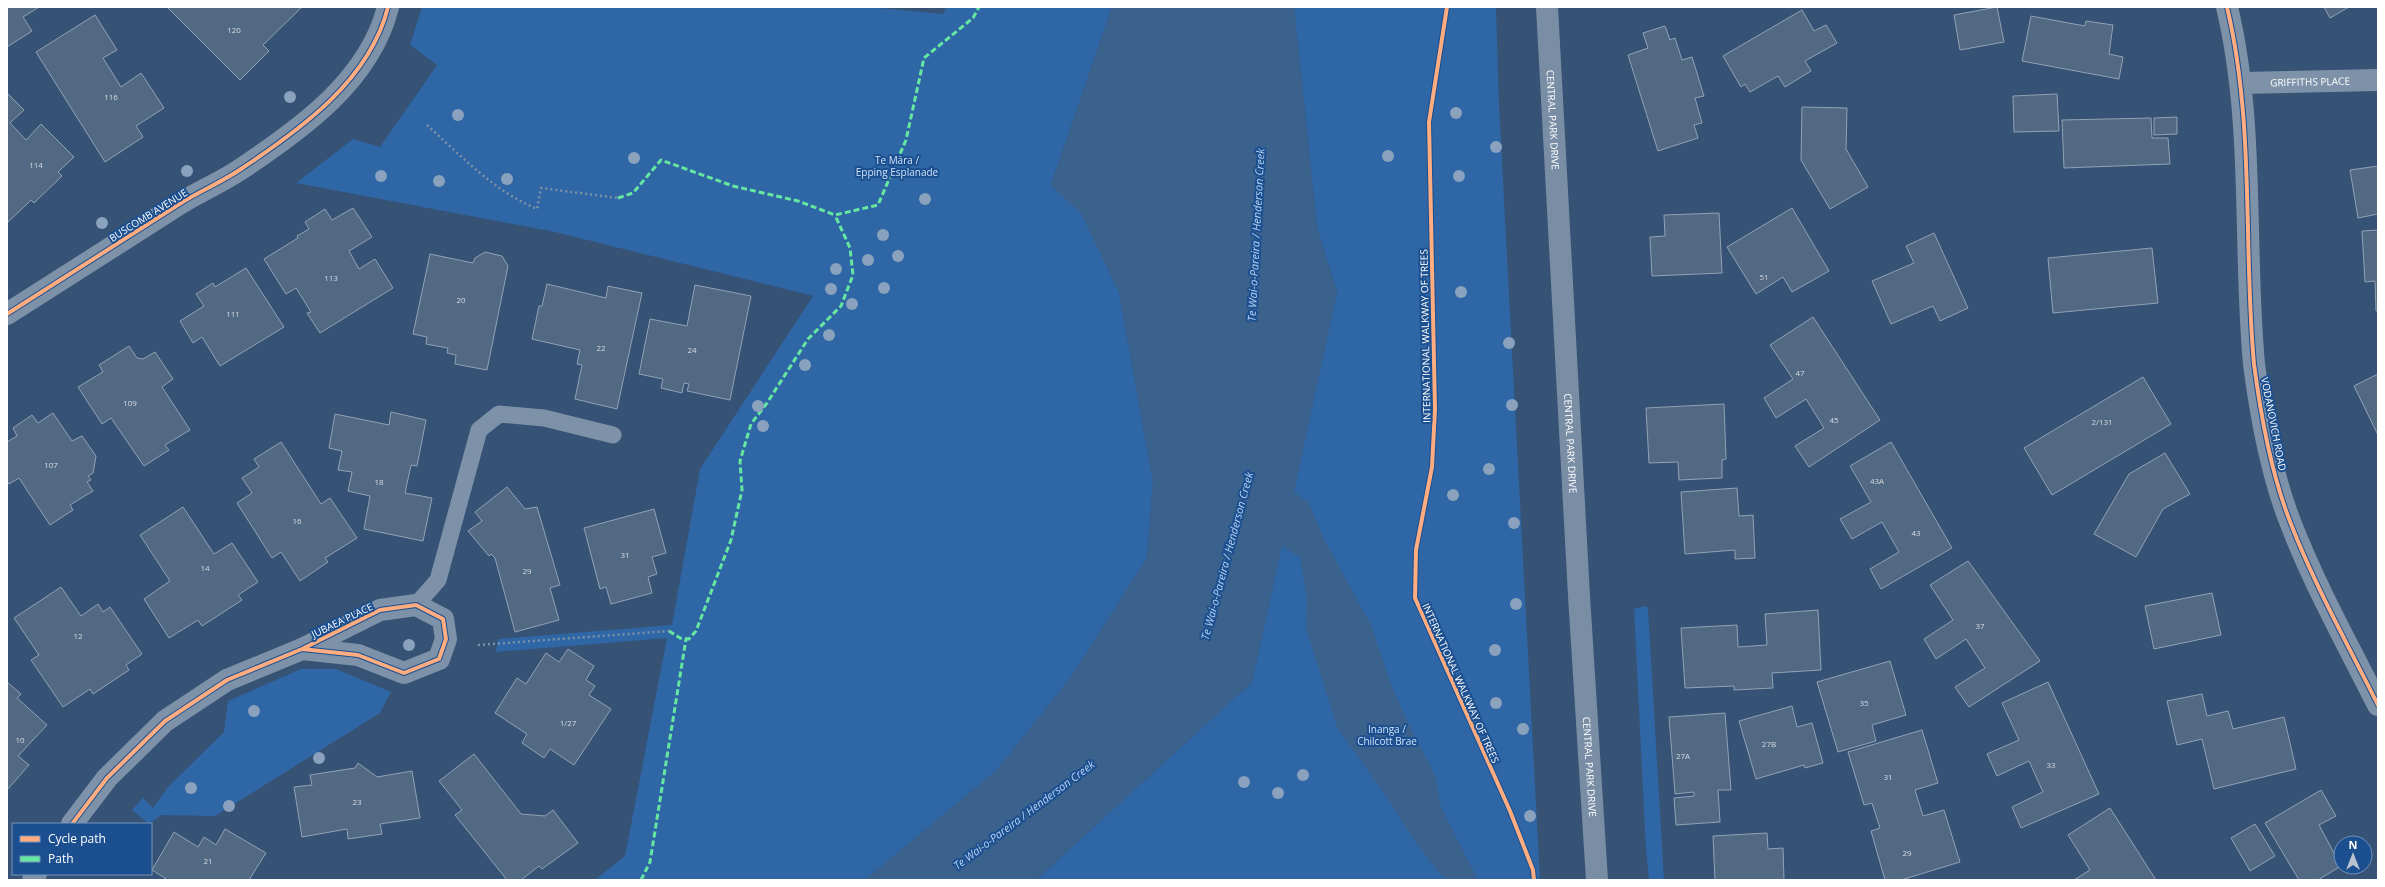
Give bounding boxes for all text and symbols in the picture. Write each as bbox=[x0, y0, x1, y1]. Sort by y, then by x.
house number: 120 bbox=[227, 24, 241, 35]
street label: CENTRAL PARK DRIVE bbox=[1543, 69, 1563, 170]
street label: GRIFFITHS PLACE bbox=[2270, 74, 2350, 89]
house number: 116 bbox=[104, 91, 118, 102]
water label: Te Wai-o-Pareira / Henderson Creek bbox=[1243, 147, 1268, 322]
park label: Te Māra / Epping Esplanade bbox=[856, 153, 939, 179]
house number: 114 bbox=[29, 159, 43, 170]
street label: BUSCOMB AVENUE bbox=[106, 185, 190, 245]
street label: INTERNATIONAL WALKWAY OF TREES bbox=[1416, 249, 1434, 423]
house number: 51 bbox=[1759, 271, 1769, 282]
house number: 113 bbox=[324, 272, 338, 283]
house number: 20 bbox=[456, 294, 466, 305]
house number: 111 bbox=[226, 308, 240, 319]
house number: 22 bbox=[596, 342, 606, 353]
house number: 24 bbox=[687, 344, 697, 355]
house number: 47 bbox=[1795, 367, 1805, 378]
street label: VODANOVICH ROAD bbox=[2258, 376, 2290, 472]
street label: CENTRAL PARK DRIVE bbox=[1561, 393, 1580, 494]
house number: 109 bbox=[123, 397, 137, 408]
house number: 45 bbox=[1829, 414, 1839, 425]
house number: 2/131 bbox=[2091, 416, 2113, 427]
house number: 107 bbox=[44, 459, 58, 470]
water label: Te Wai-o-Pareira / Henderson Creek bbox=[1197, 470, 1256, 641]
house number: 43A bbox=[1870, 475, 1885, 486]
house number: 18 bbox=[374, 476, 384, 487]
house number: 16 bbox=[292, 515, 302, 526]
house number: 43 bbox=[1911, 527, 1921, 538]
house number: 31 bbox=[620, 549, 630, 560]
house number: 14 bbox=[200, 562, 210, 573]
house number: 29 bbox=[522, 565, 532, 576]
street label: JUBAEA PLACE bbox=[308, 599, 375, 641]
street label: INTERNATIONAL WALKWAY OF TREES bbox=[1419, 601, 1503, 765]
house number: 37 bbox=[1975, 620, 1985, 631]
house number: 12 bbox=[73, 630, 83, 641]
house number: 35 bbox=[1859, 697, 1869, 708]
street label: CENTRAL PARK DRIVE bbox=[1580, 716, 1600, 817]
house number: 1/27 bbox=[560, 717, 577, 728]
park label: Inanga / Chilcott Brae bbox=[1357, 722, 1417, 748]
house number: 10 bbox=[15, 734, 25, 745]
house number: 27B bbox=[1762, 738, 1776, 749]
house number: 27A bbox=[1676, 750, 1691, 761]
water label: Te Wai-o-Pareira / Henderson Creek bbox=[950, 756, 1098, 873]
house number: 33 bbox=[2046, 759, 2056, 770]
house number: 31 bbox=[1883, 771, 1893, 782]
house number: 23 bbox=[352, 796, 362, 807]
legend bbox=[12, 823, 152, 875]
text: Cycle path bbox=[48, 830, 106, 847]
north arrow bbox=[2333, 835, 2373, 875]
text: N bbox=[2349, 837, 2357, 852]
house number: 29 bbox=[1902, 847, 1912, 858]
text: Path bbox=[48, 850, 74, 867]
house number: 21 bbox=[203, 855, 213, 866]

